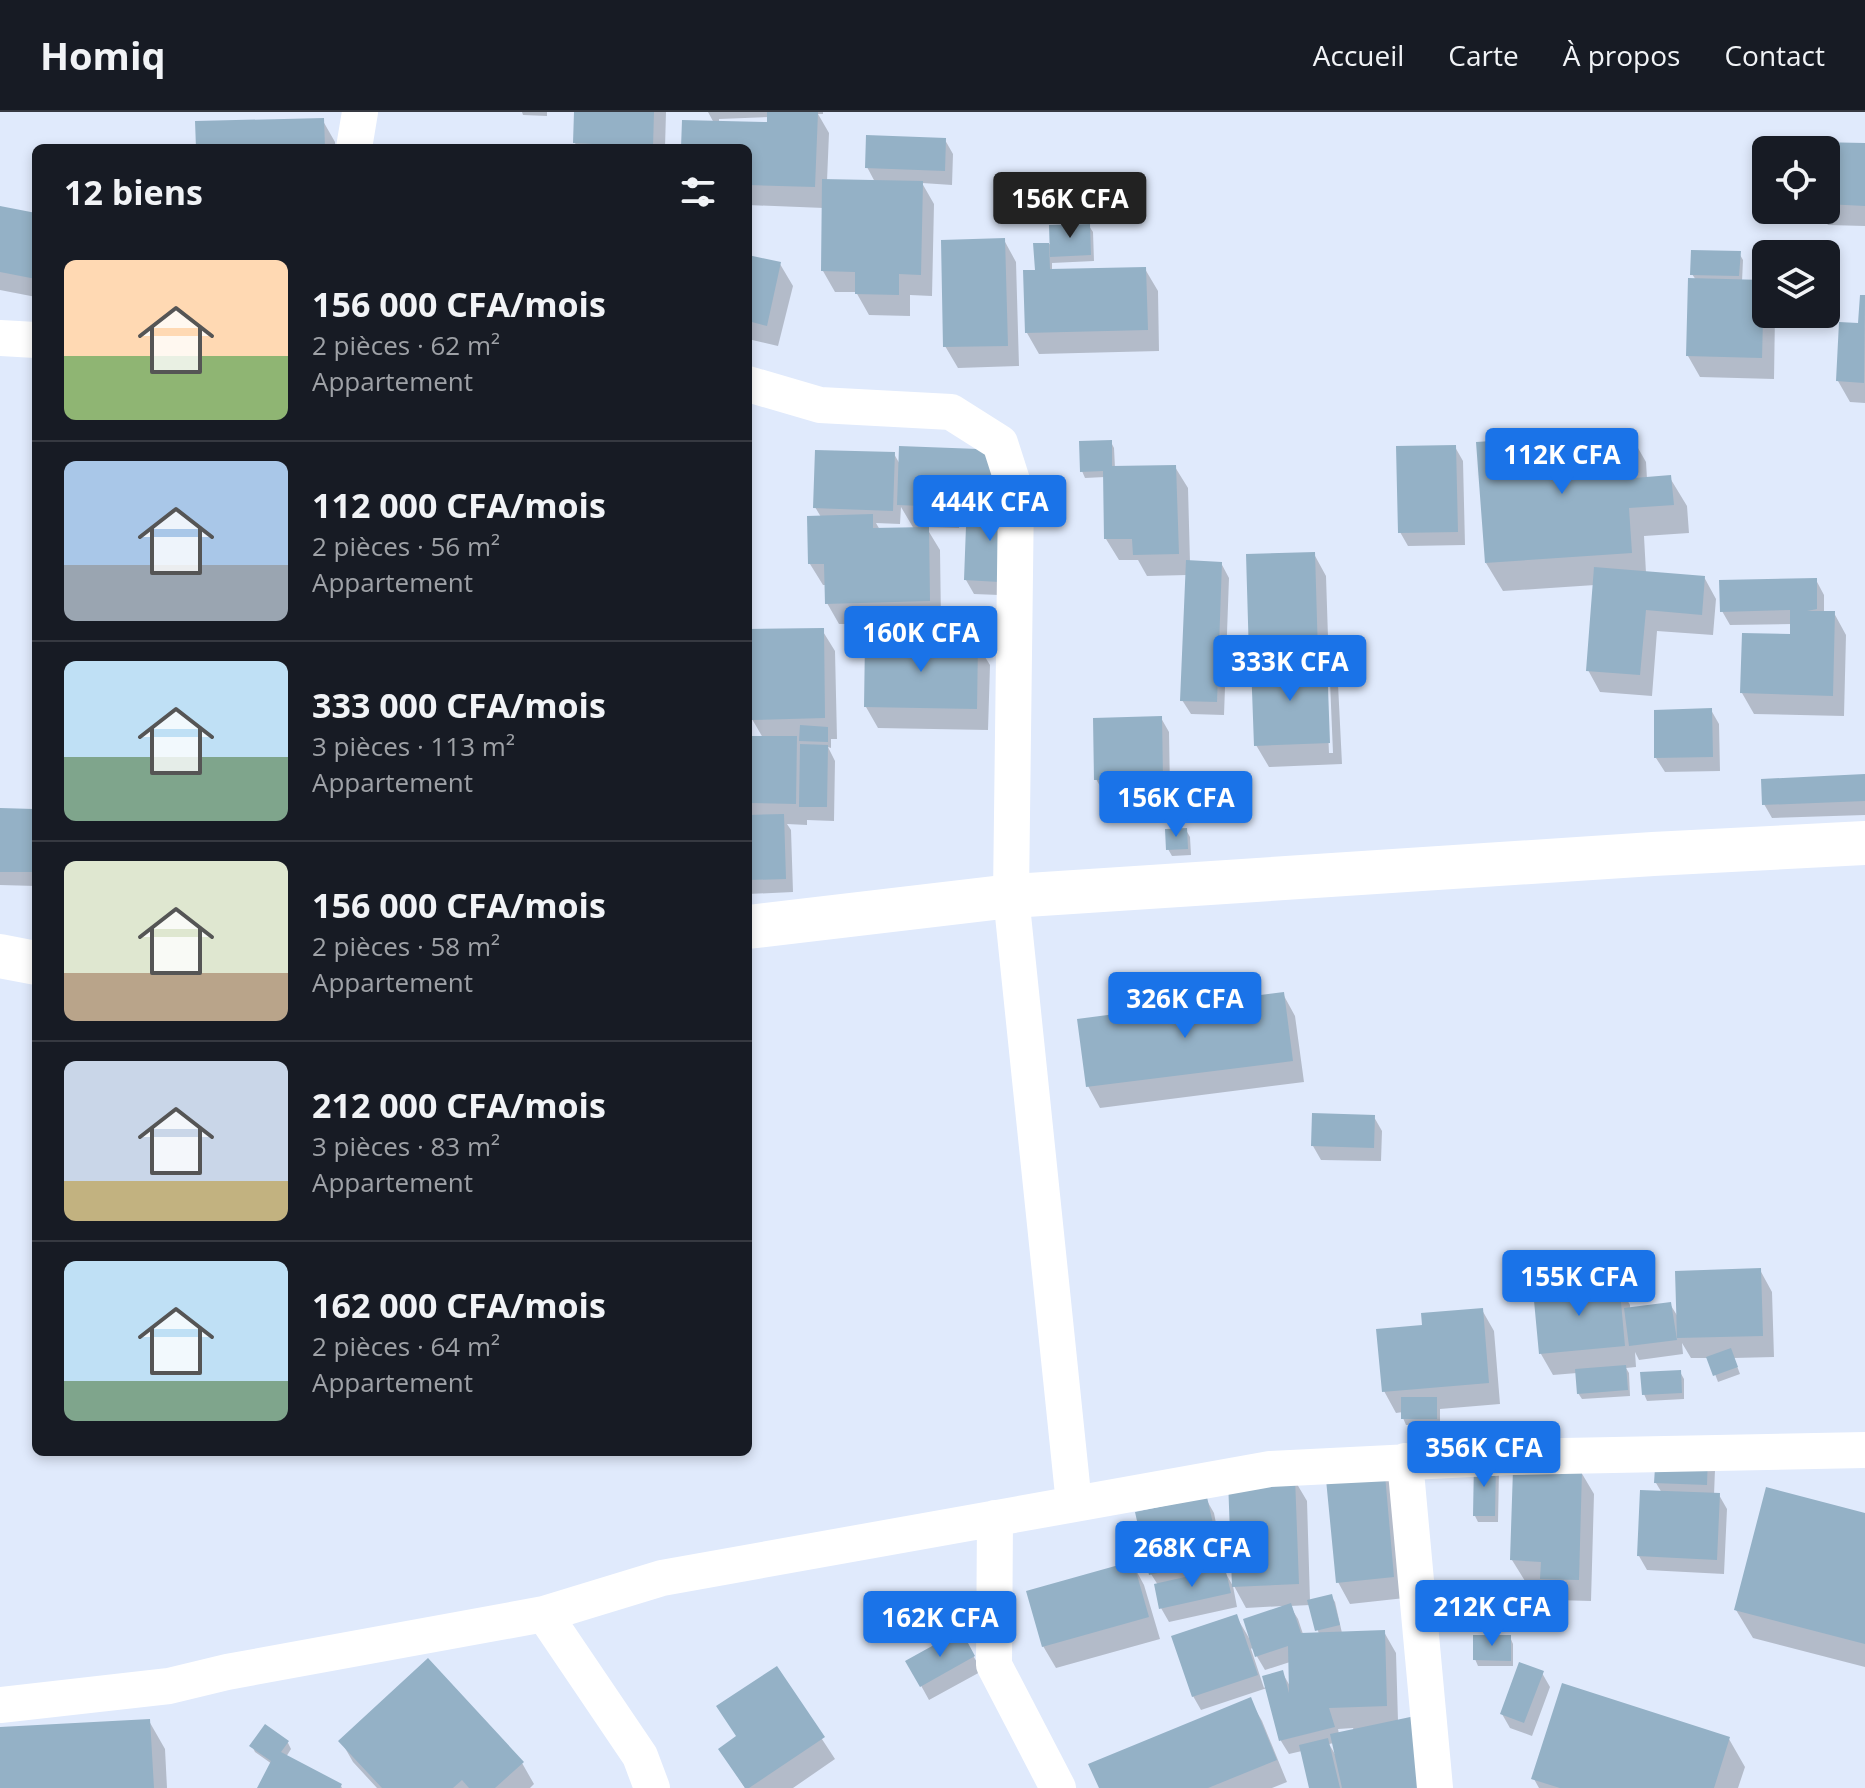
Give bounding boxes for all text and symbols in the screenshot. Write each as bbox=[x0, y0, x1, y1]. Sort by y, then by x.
text: Homiq bbox=[40, 29, 166, 81]
text: Accueil bbox=[1313, 36, 1404, 74]
text: Carte bbox=[1448, 36, 1519, 74]
text: À propos bbox=[1563, 36, 1680, 74]
text: Contact bbox=[1724, 36, 1825, 74]
map controls bbox=[1752, 136, 1840, 328]
button: locate bbox=[1752, 136, 1840, 224]
text: 12 biens bbox=[64, 169, 203, 215]
icon: filters bbox=[676, 170, 720, 214]
pin: 156K CFA bbox=[987, 172, 1153, 240]
text: 156K CFA bbox=[1011, 180, 1129, 216]
button: layers bbox=[1752, 240, 1840, 328]
text: 156 000 CFA/mois bbox=[312, 281, 606, 327]
icon: home bbox=[128, 292, 224, 388]
text: 2 pièces · 62 m² bbox=[312, 327, 500, 363]
text: Appartement bbox=[312, 363, 473, 399]
pin: 112K CFA bbox=[1479, 428, 1645, 496]
text: 112K CFA bbox=[1503, 436, 1621, 472]
pin: 444K CFA bbox=[907, 475, 1073, 543]
text: 112 000 CFA/mois bbox=[312, 482, 606, 528]
text: 444K CFA bbox=[931, 483, 1049, 519]
icon: home bbox=[128, 493, 224, 589]
text: 2 pièces · 56 m² bbox=[312, 528, 500, 564]
text: Appartement bbox=[312, 564, 473, 600]
pin: 160K CFA bbox=[838, 606, 1004, 674]
text: 160K CFA bbox=[862, 614, 980, 650]
pin: 333K CFA bbox=[1207, 635, 1373, 703]
text: 333K CFA bbox=[1231, 643, 1349, 679]
text: 333 000 CFA/mois bbox=[312, 682, 606, 728]
icon: home bbox=[128, 693, 224, 789]
text: 3 pièces · 113 m² bbox=[312, 728, 515, 764]
text: Appartement bbox=[312, 764, 473, 800]
pin: 156K CFA bbox=[1093, 771, 1259, 839]
text: 156K CFA bbox=[1117, 779, 1235, 815]
text: 156 000 CFA/mois bbox=[312, 882, 606, 928]
icon: home bbox=[128, 893, 224, 989]
text: 2 pièces · 58 m² bbox=[312, 928, 500, 964]
text: Appartement bbox=[312, 964, 473, 1000]
pin: 326K CFA bbox=[1102, 972, 1268, 1040]
text: 326K CFA bbox=[1126, 980, 1244, 1016]
text: 212 000 CFA/mois bbox=[312, 1082, 606, 1128]
icon: home bbox=[128, 1093, 224, 1189]
text: 3 pièces · 83 m² bbox=[312, 1128, 500, 1164]
text: Appartement bbox=[312, 1164, 473, 1200]
pin: 155K CFA bbox=[1496, 1250, 1662, 1318]
text: 155K CFA bbox=[1520, 1258, 1638, 1294]
text: 162 000 CFA/mois bbox=[312, 1282, 606, 1328]
icon: home bbox=[128, 1293, 224, 1389]
text: 2 pièces · 64 m² bbox=[312, 1328, 500, 1364]
text: Appartement bbox=[312, 1364, 473, 1400]
pin: 356K CFA bbox=[1401, 1421, 1567, 1489]
text: 356K CFA bbox=[1425, 1429, 1543, 1465]
pin: 268K CFA bbox=[1109, 1521, 1275, 1589]
text: 268K CFA bbox=[1133, 1529, 1251, 1565]
pin: 212K CFA bbox=[1409, 1580, 1575, 1648]
text: 212K CFA bbox=[1433, 1588, 1551, 1624]
pin: 162K CFA bbox=[857, 1591, 1023, 1659]
text: 162K CFA bbox=[881, 1599, 999, 1635]

